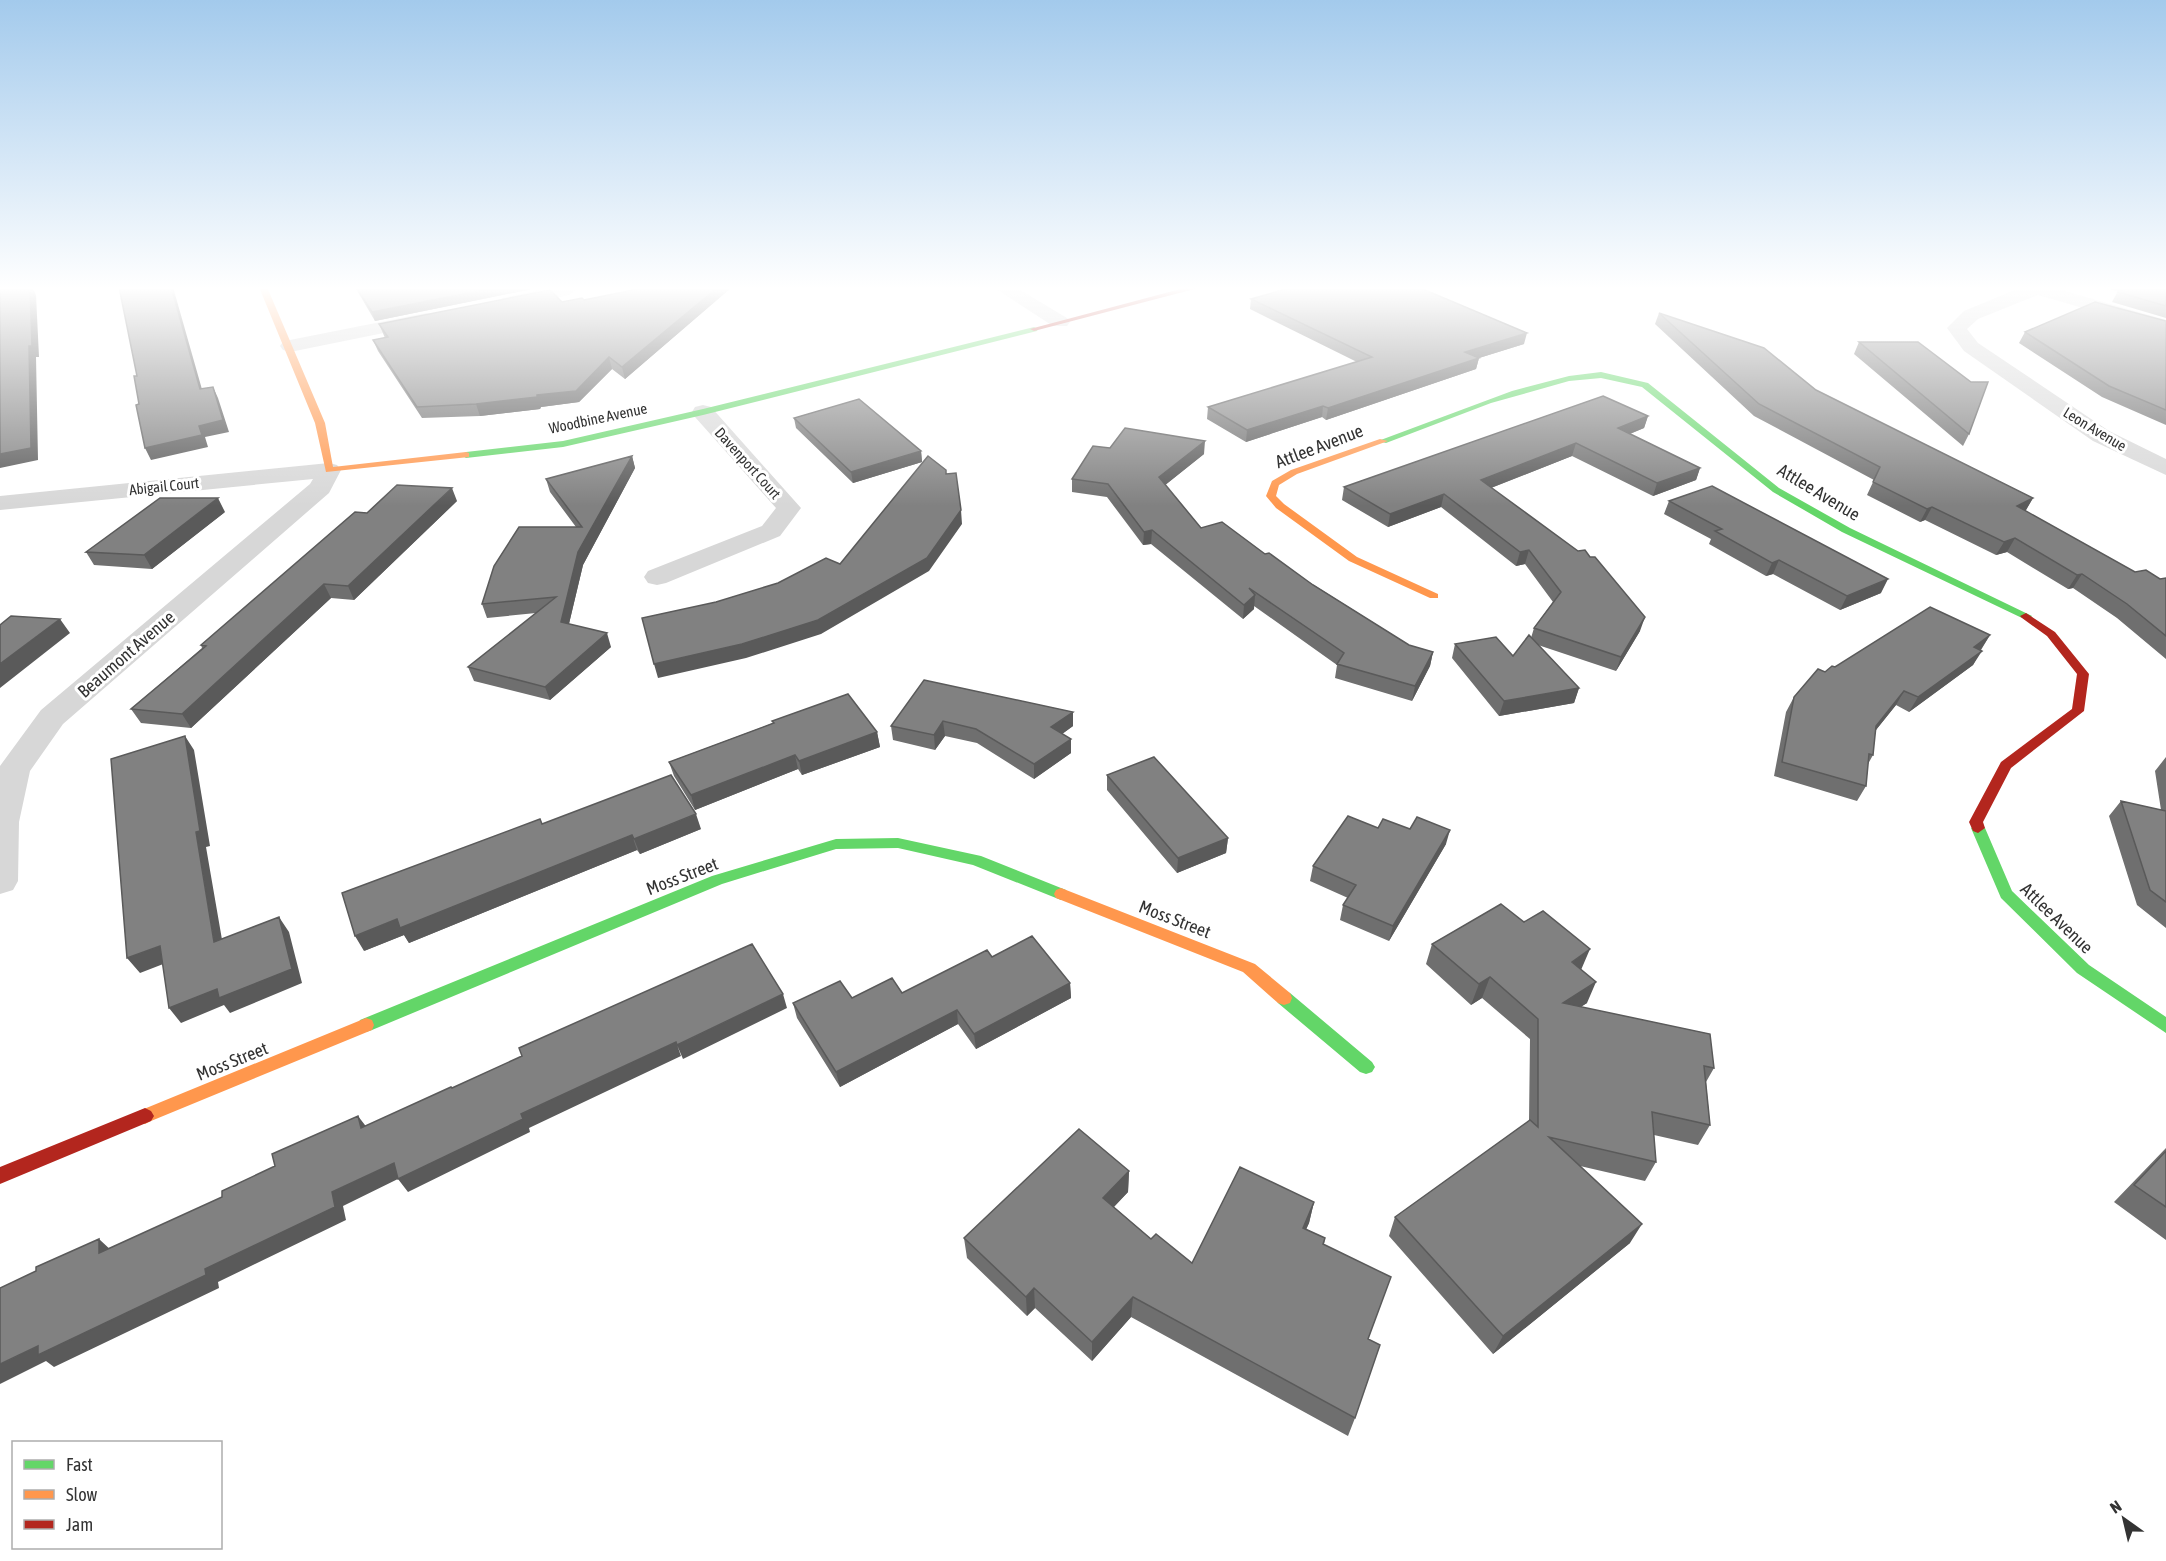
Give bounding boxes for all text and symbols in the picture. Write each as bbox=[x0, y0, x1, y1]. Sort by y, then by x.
street label: Woodbine Avenue bbox=[547, 399, 649, 437]
street label: Leon Avenue bbox=[2060, 404, 2130, 455]
street label: Attlee Avenue bbox=[1272, 420, 1366, 472]
street label: Davenport Court bbox=[712, 424, 784, 502]
street label: Attlee Avenue bbox=[1774, 459, 1864, 525]
street label: Abigail Court bbox=[128, 474, 200, 498]
street label: Beaumont Avenue bbox=[73, 606, 179, 702]
street label: Moss Street bbox=[643, 853, 721, 899]
street label: Attlee Avenue bbox=[2016, 878, 2098, 958]
street label: Moss Street bbox=[1136, 896, 1214, 942]
street label: Moss Street bbox=[193, 1037, 271, 1085]
legend bbox=[12, 1441, 222, 1549]
text: Fast bbox=[66, 1454, 93, 1475]
text: Slow bbox=[66, 1484, 97, 1505]
north arrow bbox=[2094, 1489, 2154, 1549]
text: N bbox=[2107, 1496, 2125, 1517]
text: Jam bbox=[66, 1514, 93, 1535]

